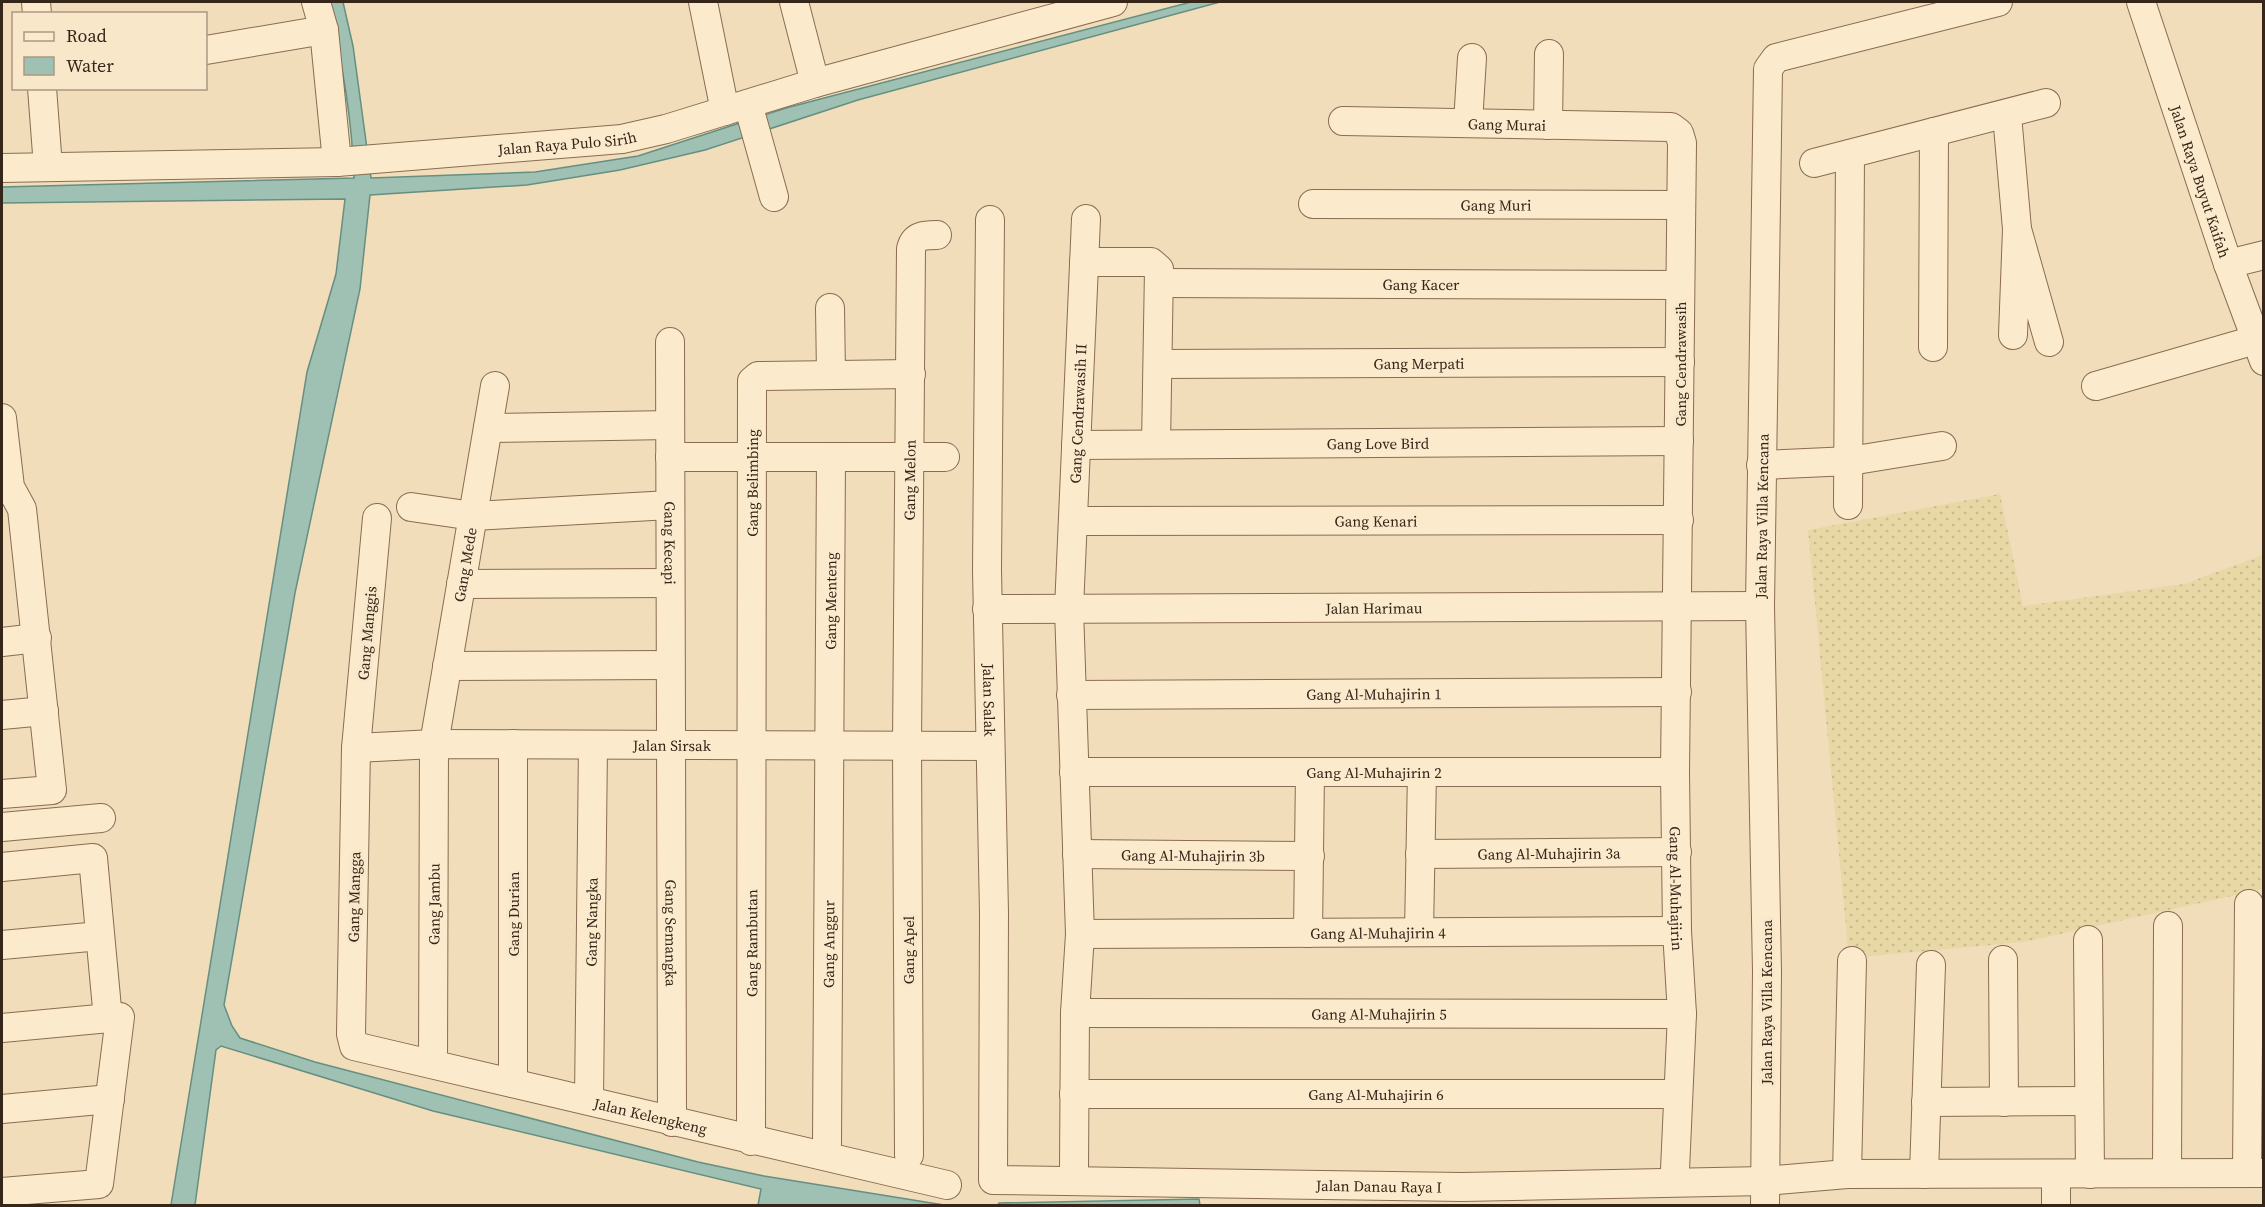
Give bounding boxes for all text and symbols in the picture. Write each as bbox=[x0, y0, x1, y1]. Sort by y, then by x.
legend bbox=[12, 12, 207, 90]
text: Road bbox=[66, 23, 107, 48]
text: Water bbox=[66, 53, 114, 78]
street label: Jalan Raya Buyut Kaifah bbox=[2165, 101, 2236, 260]
street label: Gang Murai bbox=[1468, 113, 1546, 135]
street label: Jalan Raya Pulo Sirih bbox=[496, 126, 639, 160]
street label: Gang Muri bbox=[1460, 194, 1532, 215]
street label: Gang Kacer bbox=[1382, 273, 1460, 295]
street label: Gang Cendrawasih bbox=[1670, 301, 1691, 427]
street label: Gang Cendrawasih II bbox=[1064, 343, 1091, 484]
street label: Gang Merpati bbox=[1373, 352, 1465, 374]
street label: Gang Belimbing bbox=[741, 429, 762, 537]
street label: Gang Love Bird bbox=[1327, 432, 1430, 454]
street label: Jalan Raya Villa Kencana bbox=[1750, 433, 1773, 600]
street label: Gang Melon bbox=[898, 440, 920, 520]
street label: Gang Kecapi bbox=[660, 501, 681, 585]
street label: Gang Kenari bbox=[1334, 510, 1418, 531]
street label: Gang Mede bbox=[448, 525, 481, 603]
street label: Gang Menteng bbox=[819, 552, 841, 650]
street label: Gang Manggis bbox=[352, 585, 382, 681]
street label: Jalan Harimau bbox=[1324, 597, 1423, 618]
street label: Jalan Salak bbox=[978, 662, 1001, 737]
street label: Gang Al-Muhajirin 1 bbox=[1306, 683, 1442, 704]
street label: Jalan Sirsak bbox=[632, 734, 712, 756]
street label: Gang Al-Muhajirin 2 bbox=[1306, 762, 1442, 783]
street label: Gang Al-Muhajirin bbox=[1665, 826, 1689, 951]
street label: Gang Al-Muhajirin 3a bbox=[1477, 842, 1621, 864]
street label: Gang Al-Muhajirin 3b bbox=[1121, 844, 1265, 866]
street label: Gang Mangga bbox=[343, 851, 365, 943]
street label: Gang Jambu bbox=[423, 863, 444, 945]
street label: Gang Durian bbox=[503, 871, 524, 957]
street label: Gang Nangka bbox=[580, 877, 602, 967]
street label: Gang Semangka bbox=[661, 879, 682, 987]
street label: Gang Rambutan bbox=[741, 889, 762, 997]
street label: Gang Anggur bbox=[817, 899, 839, 988]
street label: Gang Apel bbox=[898, 915, 919, 984]
street label: Jalan Raya Villa Kencana bbox=[1756, 919, 1777, 1085]
street label: Gang Al-Muhajirin 4 bbox=[1310, 922, 1446, 943]
street label: Gang Al-Muhajirin 5 bbox=[1311, 1003, 1447, 1024]
street label: Gang Al-Muhajirin 6 bbox=[1308, 1084, 1444, 1105]
street label: Jalan Kelengkeng bbox=[591, 1092, 710, 1139]
street label: Jalan Danau Raya I bbox=[1315, 1174, 1442, 1197]

